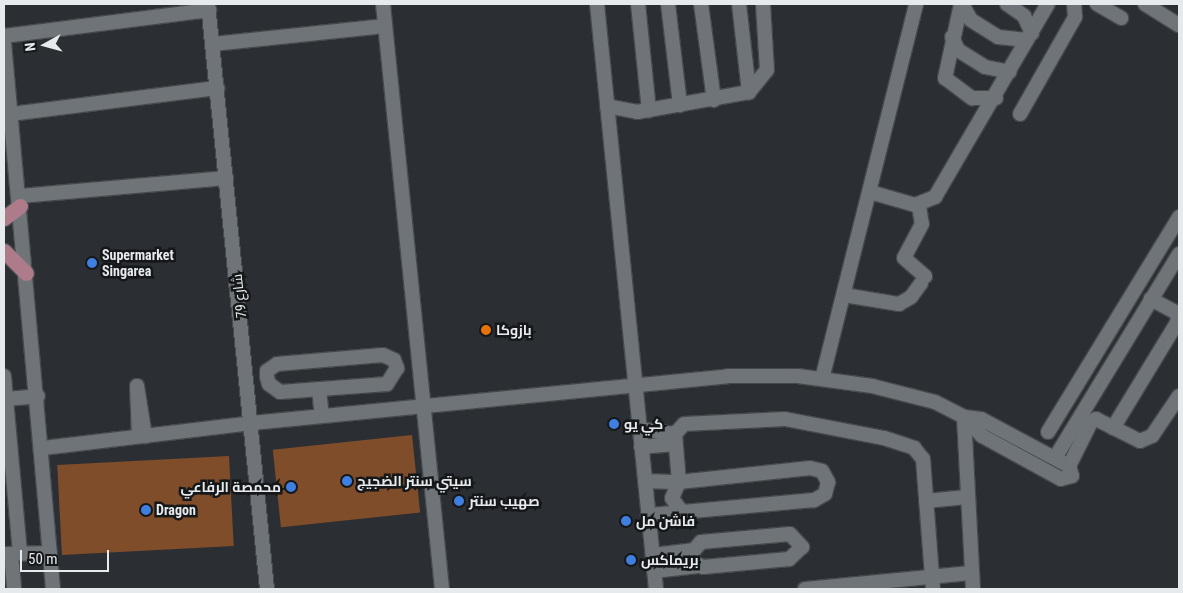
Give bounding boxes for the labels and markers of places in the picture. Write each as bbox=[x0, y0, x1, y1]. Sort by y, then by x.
place label: Supermarket Singarea bbox=[102, 247, 174, 280]
marker: Supermarket Singarea bbox=[86, 257, 98, 269]
place label: بازوكا bbox=[496, 322, 532, 338]
marker: بازوكا bbox=[480, 324, 492, 336]
place label: كي يو bbox=[624, 416, 663, 432]
marker: كي يو bbox=[608, 418, 620, 430]
place label: سيتي سنتر الضجيج bbox=[357, 473, 472, 489]
marker: سيتي سنتر الضجيج bbox=[341, 475, 353, 487]
place label: محمصة الرفاعي bbox=[180, 479, 281, 495]
marker: محمصة الرفاعي bbox=[285, 481, 297, 493]
place label: صهيب سنتر bbox=[469, 493, 540, 509]
marker: صهيب سنتر bbox=[453, 495, 465, 507]
place label: Dragon bbox=[156, 502, 196, 518]
marker: Dragon bbox=[140, 504, 152, 516]
place label: فاشن مل bbox=[636, 513, 695, 529]
marker: فاشن مل bbox=[620, 515, 632, 527]
place label: بريماكس bbox=[641, 552, 699, 568]
marker: بريماكس bbox=[625, 554, 637, 566]

